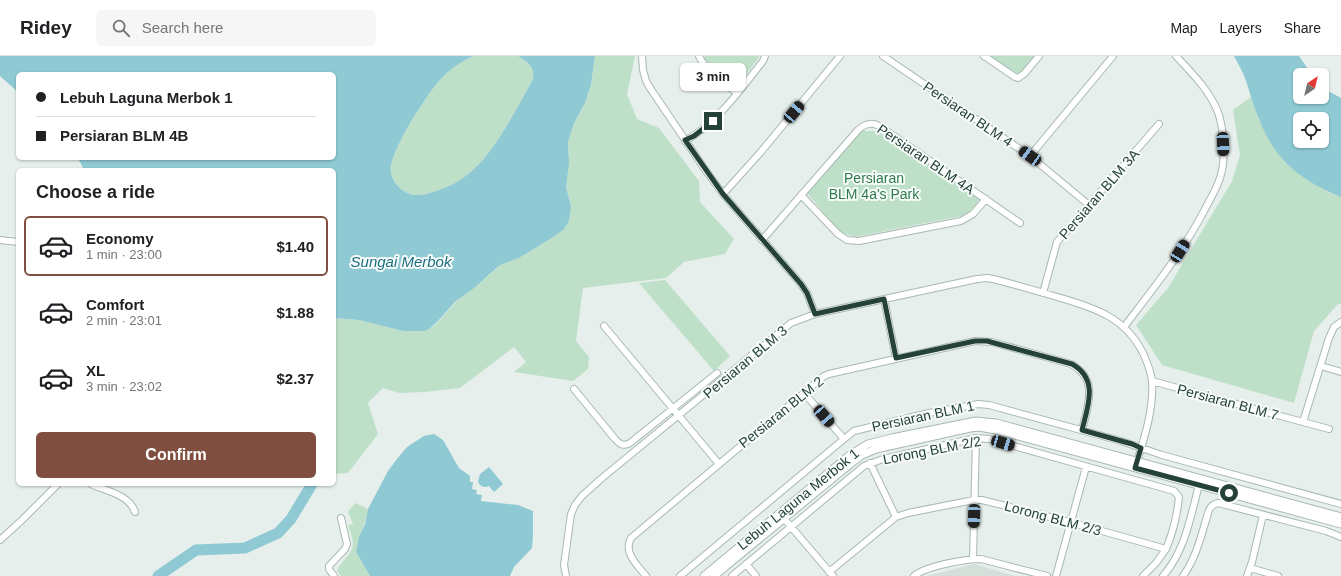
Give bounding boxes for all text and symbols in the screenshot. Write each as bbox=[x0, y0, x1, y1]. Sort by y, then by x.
search box bbox=[96, 10, 376, 46]
text: Ridey bbox=[20, 17, 72, 38]
icon: search bbox=[110, 17, 132, 39]
text: Search here bbox=[142, 19, 223, 36]
text: Map bbox=[1170, 20, 1198, 36]
text: Layers bbox=[1220, 20, 1262, 36]
text: Share bbox=[1284, 20, 1321, 36]
callout: 3 min bbox=[680, 63, 746, 91]
north arrow bbox=[1293, 68, 1329, 104]
map controls bbox=[1293, 68, 1329, 148]
text: 3 min bbox=[696, 69, 730, 84]
street label: Persiaran BLM 4 bbox=[920, 78, 1016, 150]
text: Lebuh Laguna Merbok 1 bbox=[60, 89, 233, 106]
car bbox=[782, 99, 806, 125]
route end bbox=[704, 112, 722, 130]
button: locate bbox=[1293, 112, 1329, 148]
street label: Persiaran BLM 4A bbox=[874, 121, 978, 198]
text: Persiaran BLM 4B bbox=[60, 127, 188, 144]
car bbox=[1217, 132, 1229, 156]
car bbox=[1017, 144, 1043, 168]
street label: Persiaran BLM 3A bbox=[1056, 145, 1143, 242]
park label: Persiaran BLM 4a's Park bbox=[829, 170, 920, 202]
text: Choose a ride bbox=[36, 182, 155, 202]
icon: car bbox=[38, 228, 74, 264]
text: Economy bbox=[86, 230, 154, 247]
text: $1.40 bbox=[276, 238, 314, 255]
car bbox=[1169, 238, 1191, 264]
text: 1 min · 23:00 bbox=[86, 247, 162, 262]
water label: Sungai Merbok bbox=[351, 253, 453, 270]
icon: car bbox=[38, 294, 74, 330]
text: Comfort bbox=[86, 296, 144, 313]
text: $1.88 bbox=[276, 304, 314, 321]
text: 2 min · 23:01 bbox=[86, 313, 162, 328]
street label: Persiaran BLM 3 bbox=[700, 322, 790, 402]
icon: car bbox=[38, 360, 74, 396]
text: XL bbox=[86, 362, 105, 379]
text: $2.37 bbox=[276, 370, 314, 387]
street label: Persiaran BLM 2 bbox=[735, 373, 827, 451]
text: 3 min · 23:02 bbox=[86, 379, 162, 394]
street label: Persiaran BLM 7 bbox=[1176, 381, 1281, 423]
street label: Persiaran BLM 1 bbox=[870, 397, 976, 435]
car bbox=[812, 403, 836, 429]
button: Confirm bbox=[36, 432, 316, 478]
street label: Lorong BLM 2/2 bbox=[882, 433, 983, 467]
car bbox=[990, 434, 1016, 452]
street label: Lebuh Laguna Merbok 1 bbox=[734, 445, 862, 553]
route start bbox=[1220, 484, 1238, 502]
street label: Lorong BLM 2/3 bbox=[1003, 497, 1103, 539]
car bbox=[968, 504, 980, 528]

